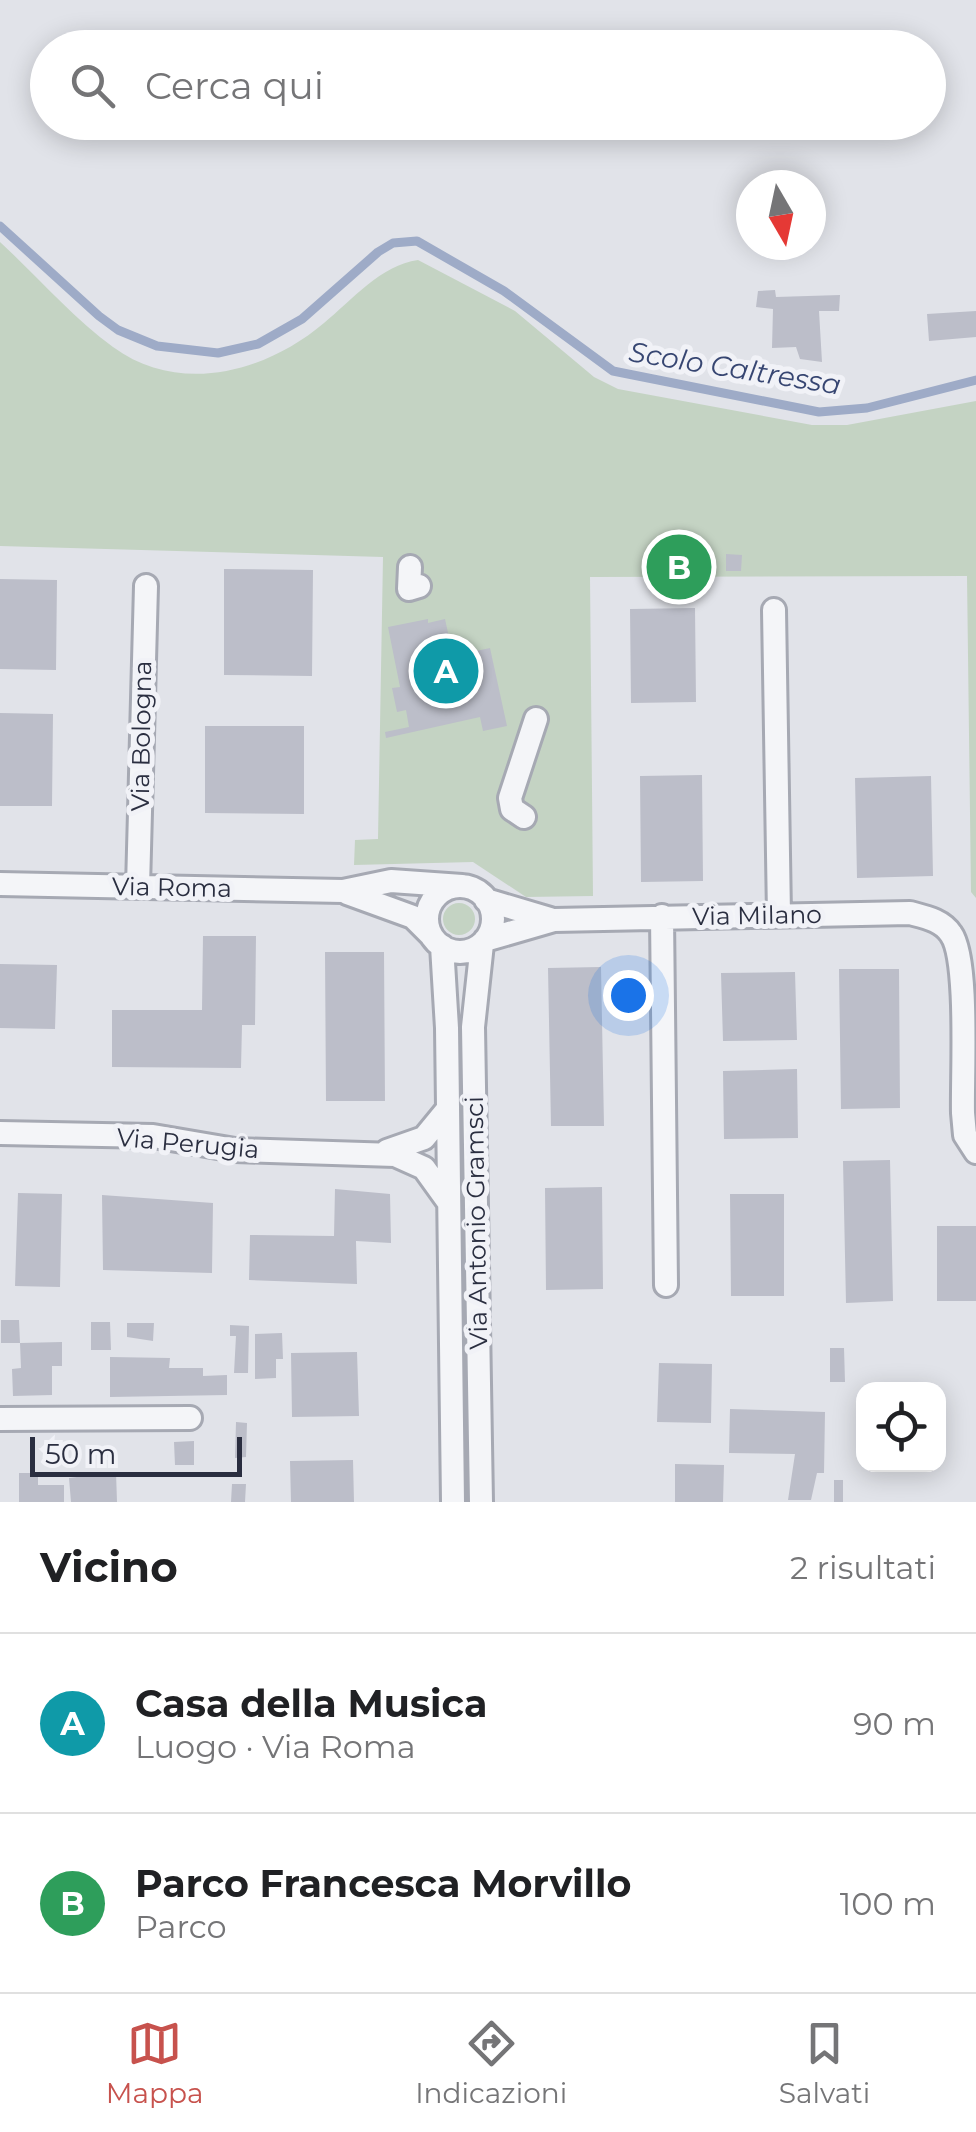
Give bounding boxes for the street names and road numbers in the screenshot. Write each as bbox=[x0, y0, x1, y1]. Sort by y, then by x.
street label: Via Bologna bbox=[125, 660, 157, 812]
street label: Via Roma bbox=[112, 871, 232, 903]
street label: Via Milano bbox=[692, 899, 822, 931]
street label: Via Antonio Gramsci bbox=[459, 1096, 493, 1350]
street label: Via Perugia bbox=[115, 1122, 261, 1164]

